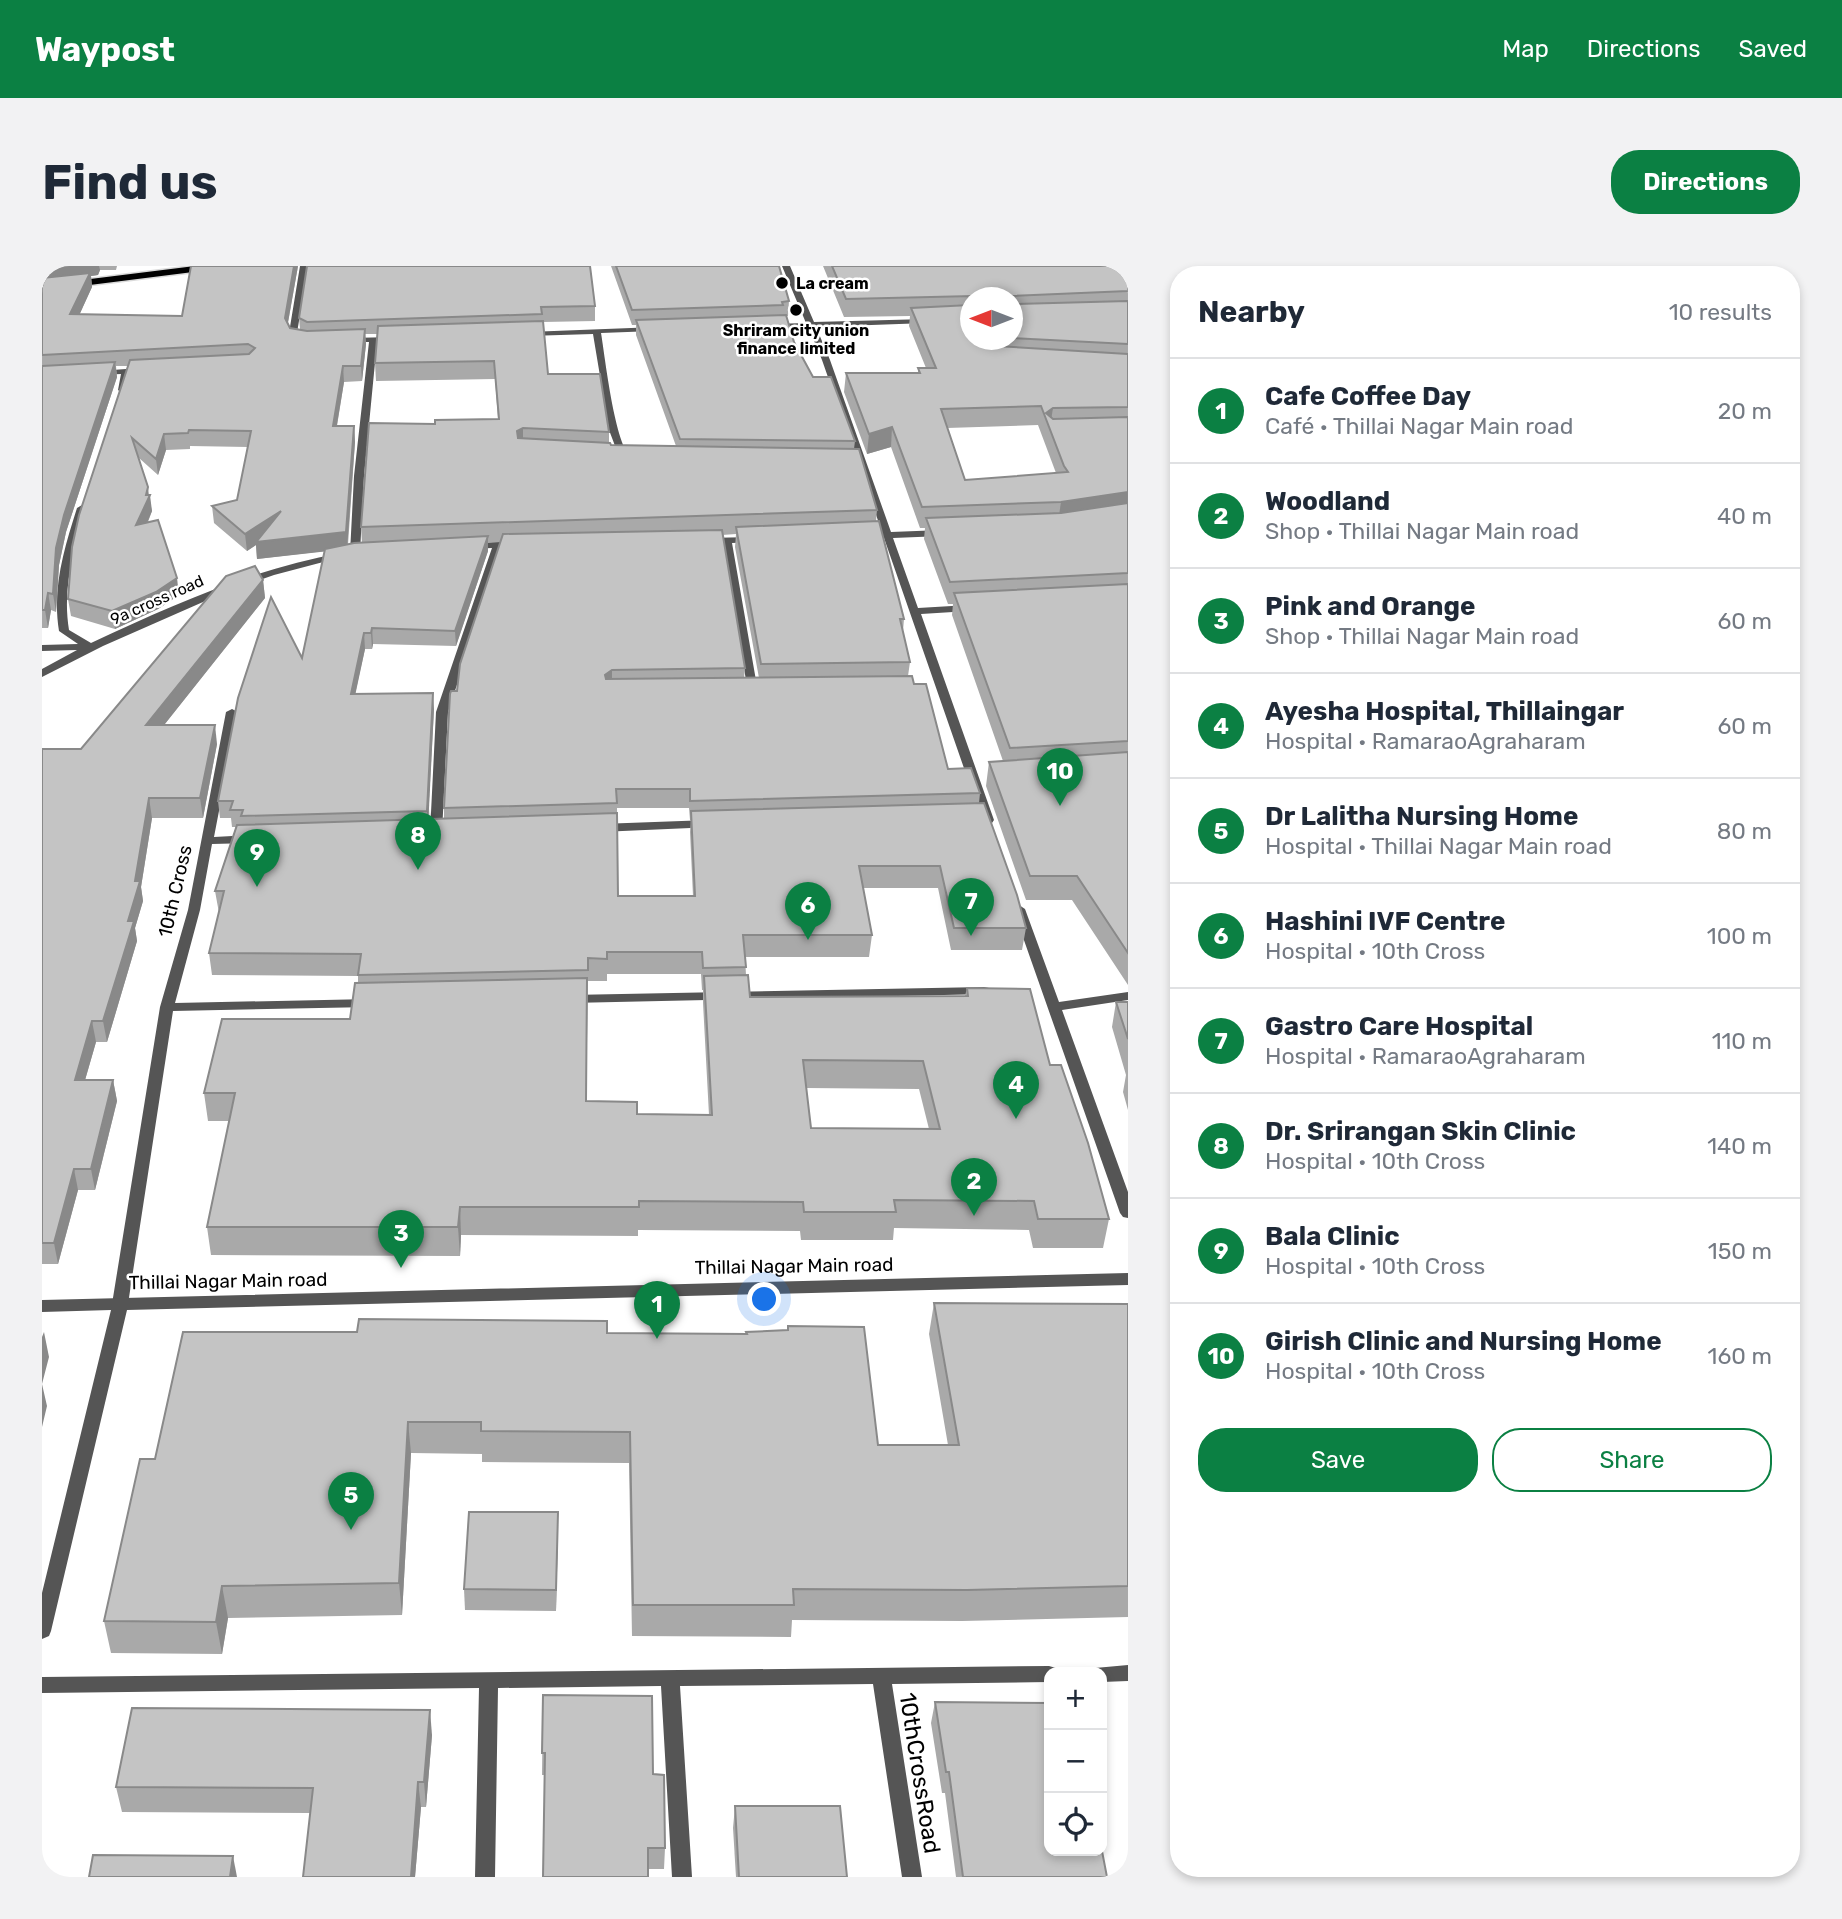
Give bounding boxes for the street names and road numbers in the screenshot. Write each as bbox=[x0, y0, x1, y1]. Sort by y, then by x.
street label: 9a cross road bbox=[108, 571, 206, 629]
street label: 10th Cross bbox=[153, 843, 197, 939]
street label: Thillai Nagar Main road bbox=[694, 1253, 894, 1279]
street label: Thillai Nagar Main road bbox=[128, 1268, 328, 1294]
street label: 10thCrossRoad bbox=[893, 1691, 947, 1855]

